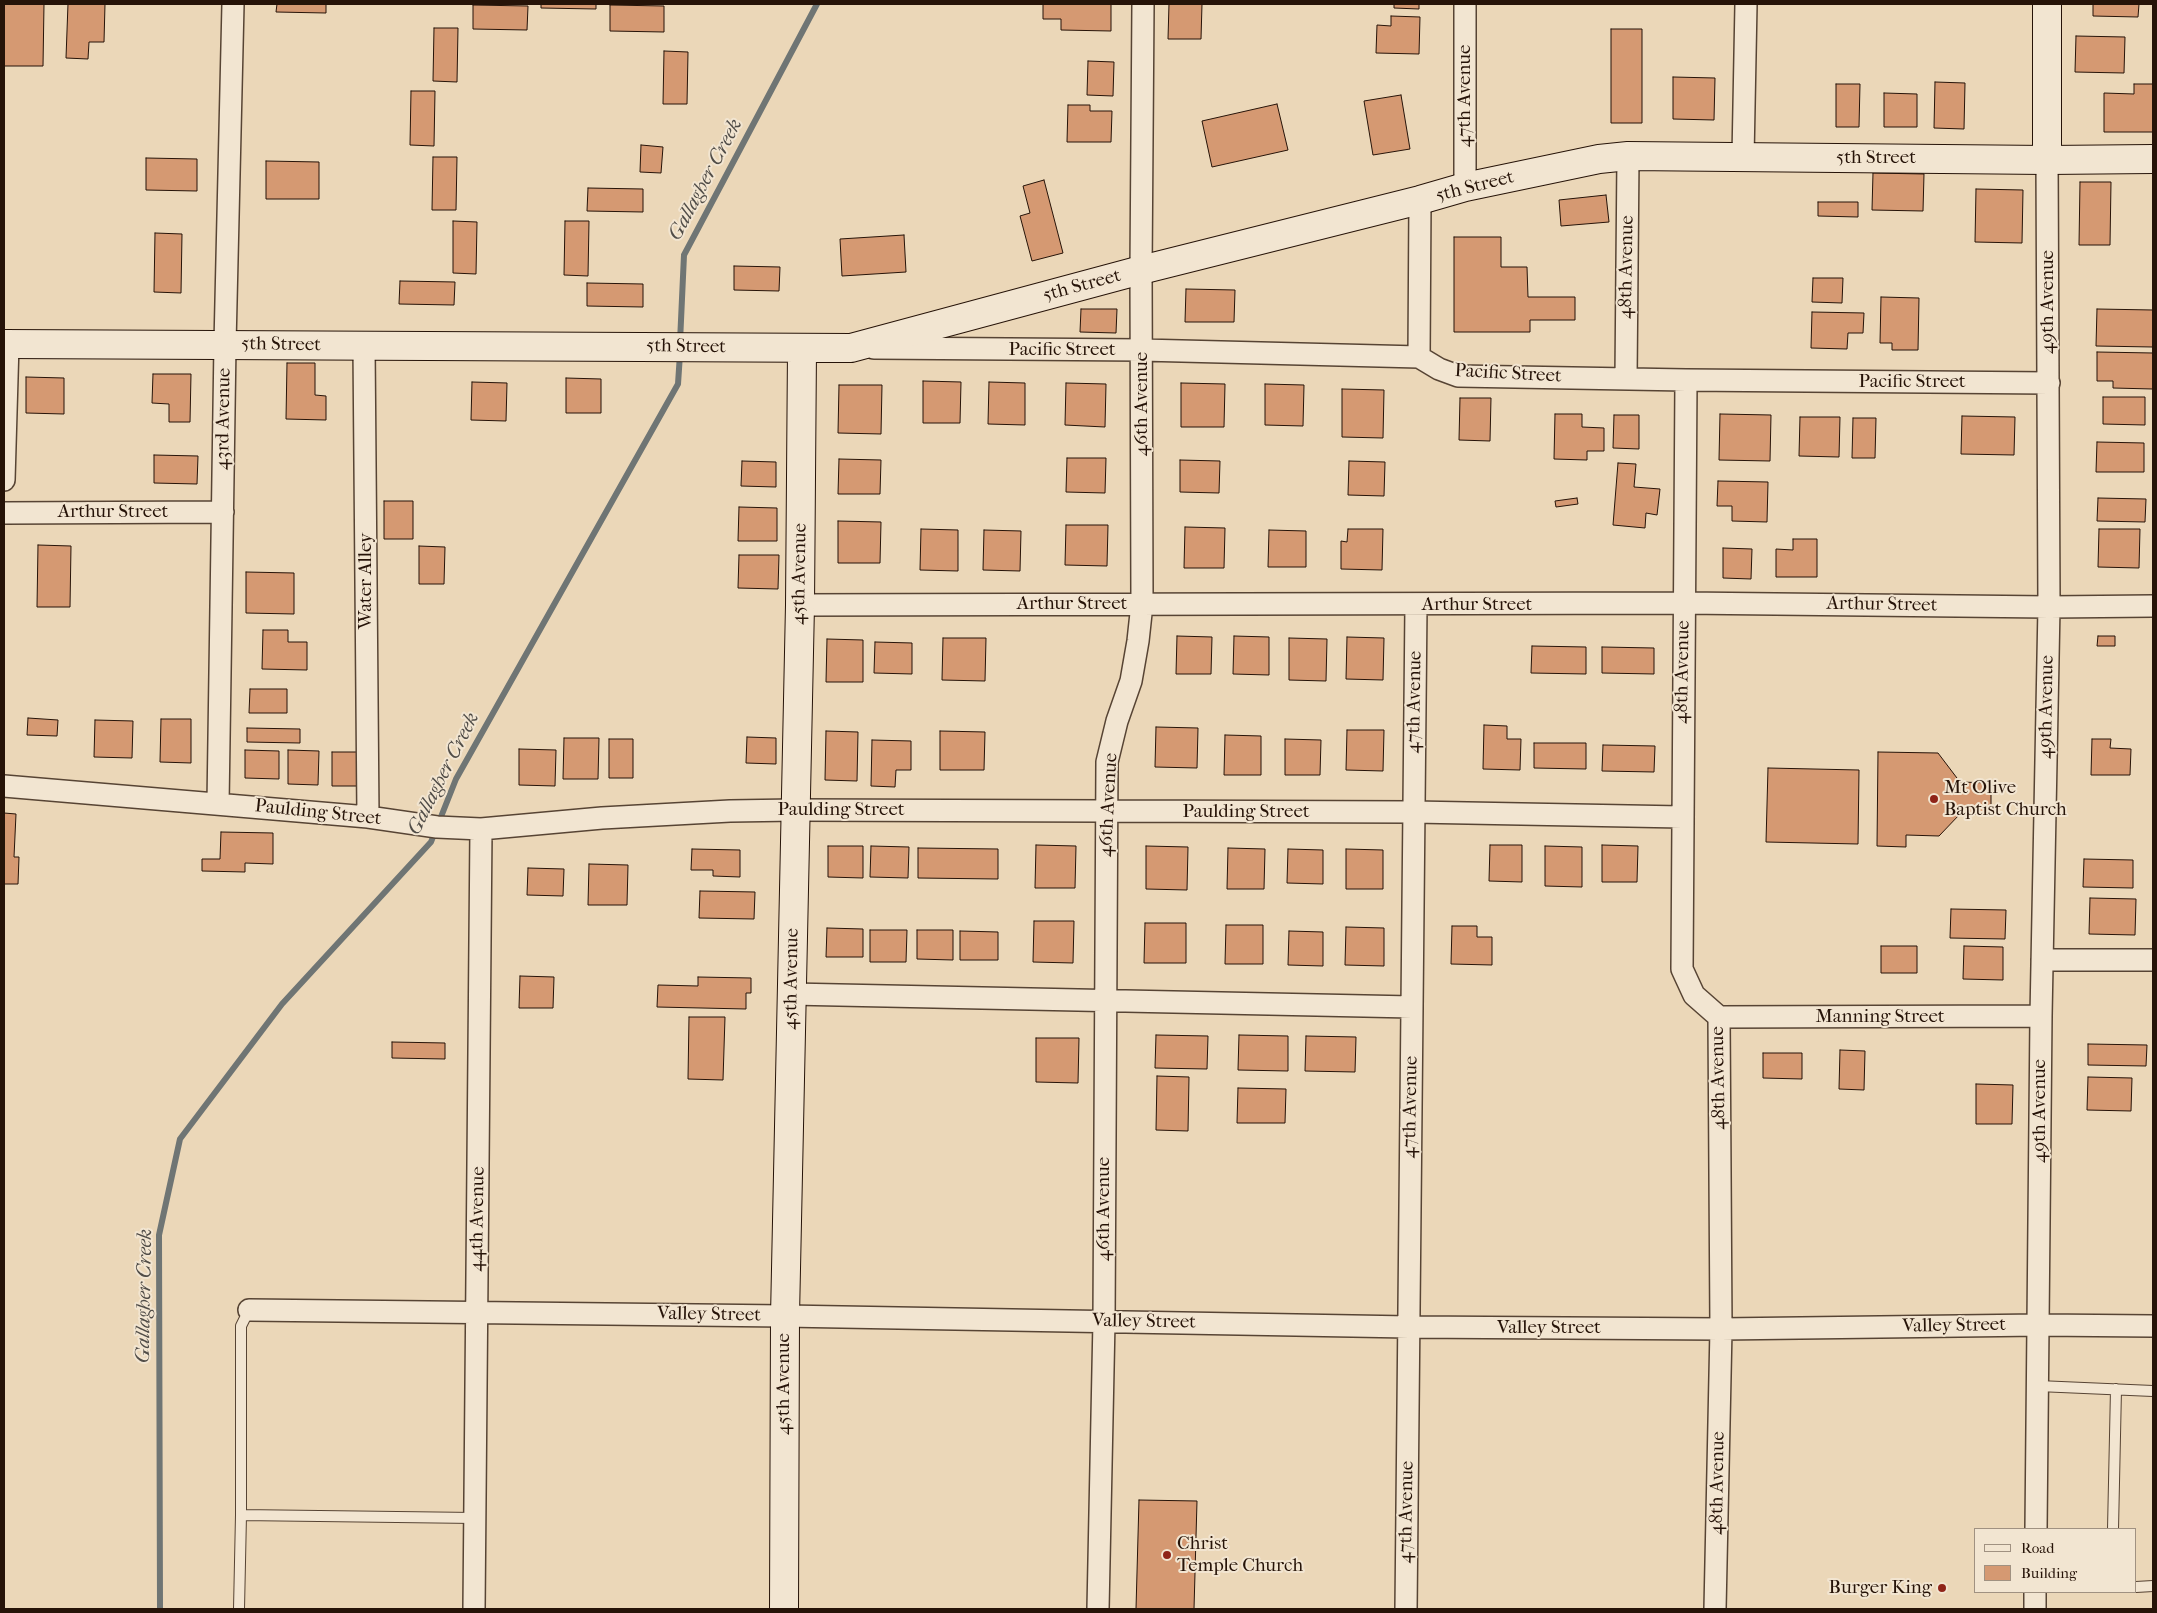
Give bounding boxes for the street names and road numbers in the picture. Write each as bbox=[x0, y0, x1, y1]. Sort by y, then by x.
street label: 47th Avenue bbox=[1454, 45, 1476, 147]
street label: 5th Street bbox=[1836, 147, 1916, 169]
street label: 5th Street bbox=[1433, 166, 1517, 208]
street label: 48th Avenue bbox=[1615, 215, 1639, 319]
street label: 49th Avenue bbox=[2037, 250, 2059, 354]
street label: 5th Street bbox=[1040, 265, 1124, 307]
street label: 5th Street bbox=[241, 333, 321, 357]
street label: 5th Street bbox=[646, 335, 726, 359]
street label: Pacific Street bbox=[1008, 339, 1116, 361]
street label: 46th Avenue bbox=[1131, 352, 1153, 456]
street label: Pacific Street bbox=[1454, 360, 1562, 388]
street label: 43rd Avenue bbox=[212, 368, 236, 470]
street label: Pacific Street bbox=[1858, 371, 1966, 393]
street label: Arthur Street bbox=[58, 501, 168, 523]
street label: 45th Avenue bbox=[788, 523, 812, 625]
street label: Water Alley bbox=[355, 533, 377, 629]
street label: Arthur Street bbox=[1017, 593, 1127, 615]
street label: Arthur Street bbox=[1826, 593, 1938, 617]
street label: Arthur Street bbox=[1422, 594, 1532, 616]
street label: 48th Avenue bbox=[1671, 620, 1695, 724]
street label: 47th Avenue bbox=[1403, 650, 1427, 754]
street label: 49th Avenue bbox=[2035, 655, 2059, 759]
street label: 46th Avenue bbox=[1095, 752, 1123, 858]
street label: Paulding Street bbox=[254, 795, 382, 831]
street label: Paulding Street bbox=[777, 799, 905, 821]
street label: Paulding Street bbox=[1182, 801, 1310, 823]
street label: 45th Avenue bbox=[780, 928, 804, 1030]
street label: Manning Street bbox=[1815, 1006, 1945, 1028]
street label: 48th Avenue bbox=[1707, 1026, 1731, 1130]
street label: 47th Avenue bbox=[1399, 1055, 1423, 1159]
street label: 49th Avenue bbox=[2029, 1059, 2051, 1163]
street label: 46th Avenue bbox=[1093, 1157, 1115, 1261]
street label: 44th Avenue bbox=[466, 1166, 490, 1272]
street label: Valley Street bbox=[657, 1303, 761, 1327]
street label: Valley Street bbox=[1092, 1310, 1196, 1334]
street label: Valley Street bbox=[1902, 1314, 2006, 1338]
street label: Valley Street bbox=[1497, 1317, 1601, 1339]
street label: 45th Avenue bbox=[773, 1333, 795, 1435]
street label: 48th Avenue bbox=[1706, 1431, 1730, 1535]
street label: 47th Avenue bbox=[1395, 1460, 1419, 1564]

